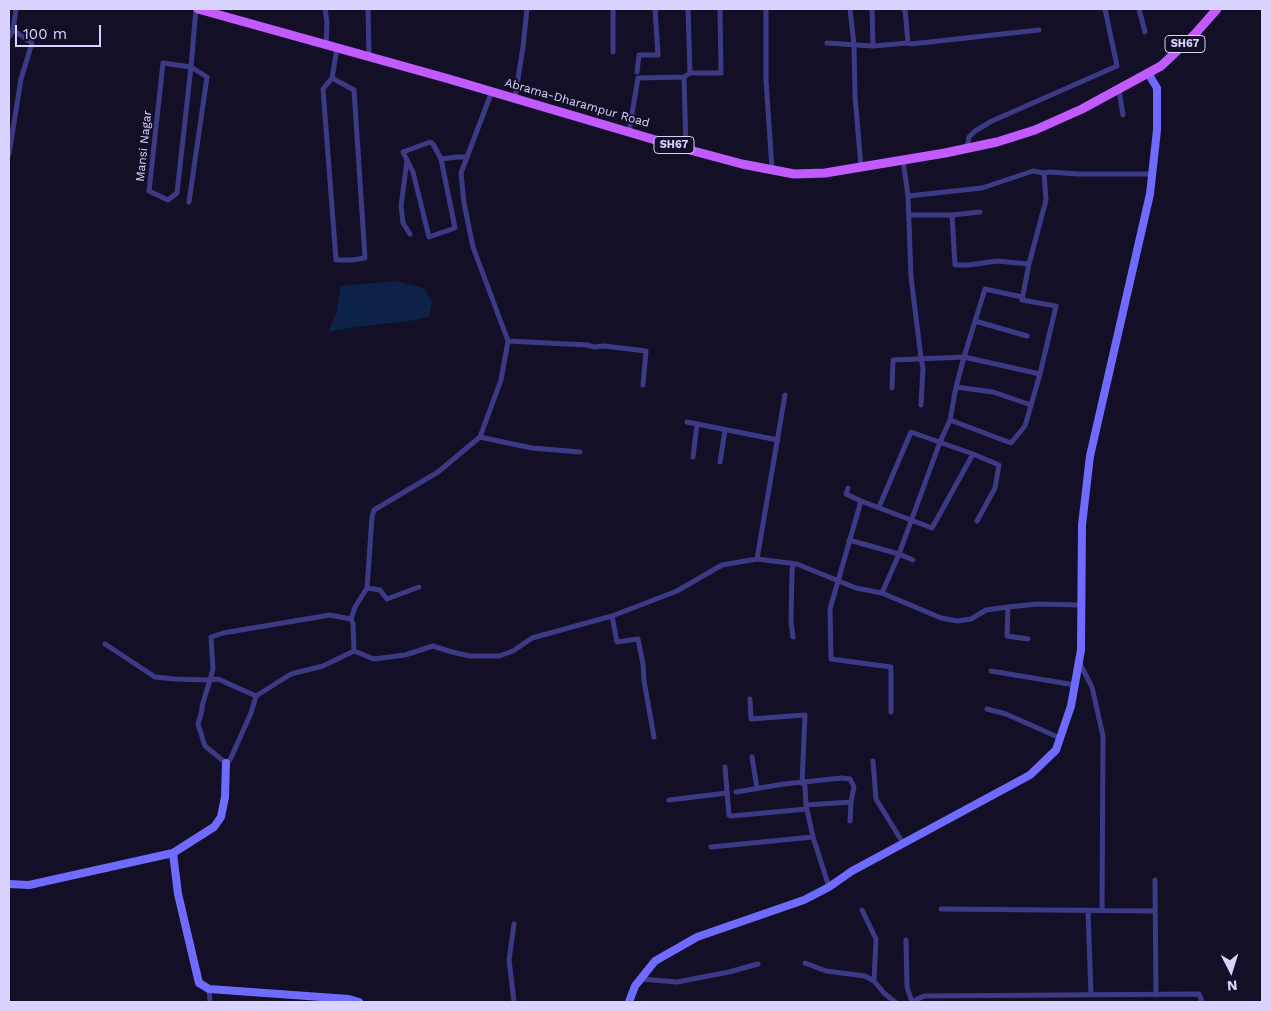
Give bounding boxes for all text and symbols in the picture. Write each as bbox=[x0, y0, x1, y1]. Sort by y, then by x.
scale bar bbox=[18, 15, 104, 47]
text: 100 m bbox=[23, 25, 67, 43]
road number: SH67 bbox=[1165, 36, 1205, 52]
street label: Abrama-Dharampur Road bbox=[503, 75, 651, 131]
street label: Mansi Nagar bbox=[133, 110, 155, 182]
road number: SH67 bbox=[654, 136, 694, 154]
north arrow bbox=[1206, 946, 1256, 996]
text: N bbox=[1226, 978, 1238, 994]

